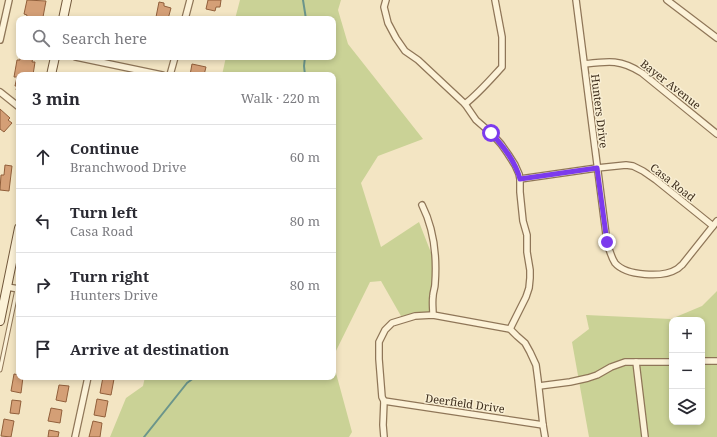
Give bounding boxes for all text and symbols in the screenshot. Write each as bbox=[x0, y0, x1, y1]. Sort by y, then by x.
search box bbox=[16, 16, 336, 60]
icon: search bbox=[30, 27, 52, 49]
text: Search here bbox=[62, 28, 147, 48]
street label: Bayer Avenue bbox=[638, 56, 704, 112]
street label: Hunters Drive bbox=[588, 73, 612, 149]
text: 3 min bbox=[32, 87, 80, 110]
text: Walk · 220 m bbox=[241, 89, 320, 107]
route start bbox=[482, 124, 500, 142]
text: Continue bbox=[70, 138, 139, 158]
icon: ahead bbox=[32, 146, 54, 168]
text: 60 m bbox=[290, 148, 320, 166]
text: Branchwood Drive bbox=[70, 158, 187, 176]
street label: Casa Road bbox=[647, 160, 699, 205]
text: Turn left bbox=[70, 202, 138, 222]
icon: left bbox=[32, 210, 54, 232]
text: 80 m bbox=[290, 212, 320, 230]
text: Casa Road bbox=[70, 222, 133, 240]
route end bbox=[598, 233, 616, 251]
text: Turn right bbox=[70, 266, 149, 286]
icon: right bbox=[32, 274, 54, 296]
text: 80 m bbox=[290, 276, 320, 294]
text: Hunters Drive bbox=[70, 286, 158, 304]
map controls bbox=[669, 317, 705, 425]
button: + bbox=[669, 317, 705, 353]
icon: arrive bbox=[32, 338, 54, 360]
text: Arrive at destination bbox=[70, 339, 229, 359]
button: − bbox=[669, 353, 705, 389]
button: layers bbox=[669, 389, 705, 425]
street label: Deerfield Drive bbox=[424, 390, 506, 416]

